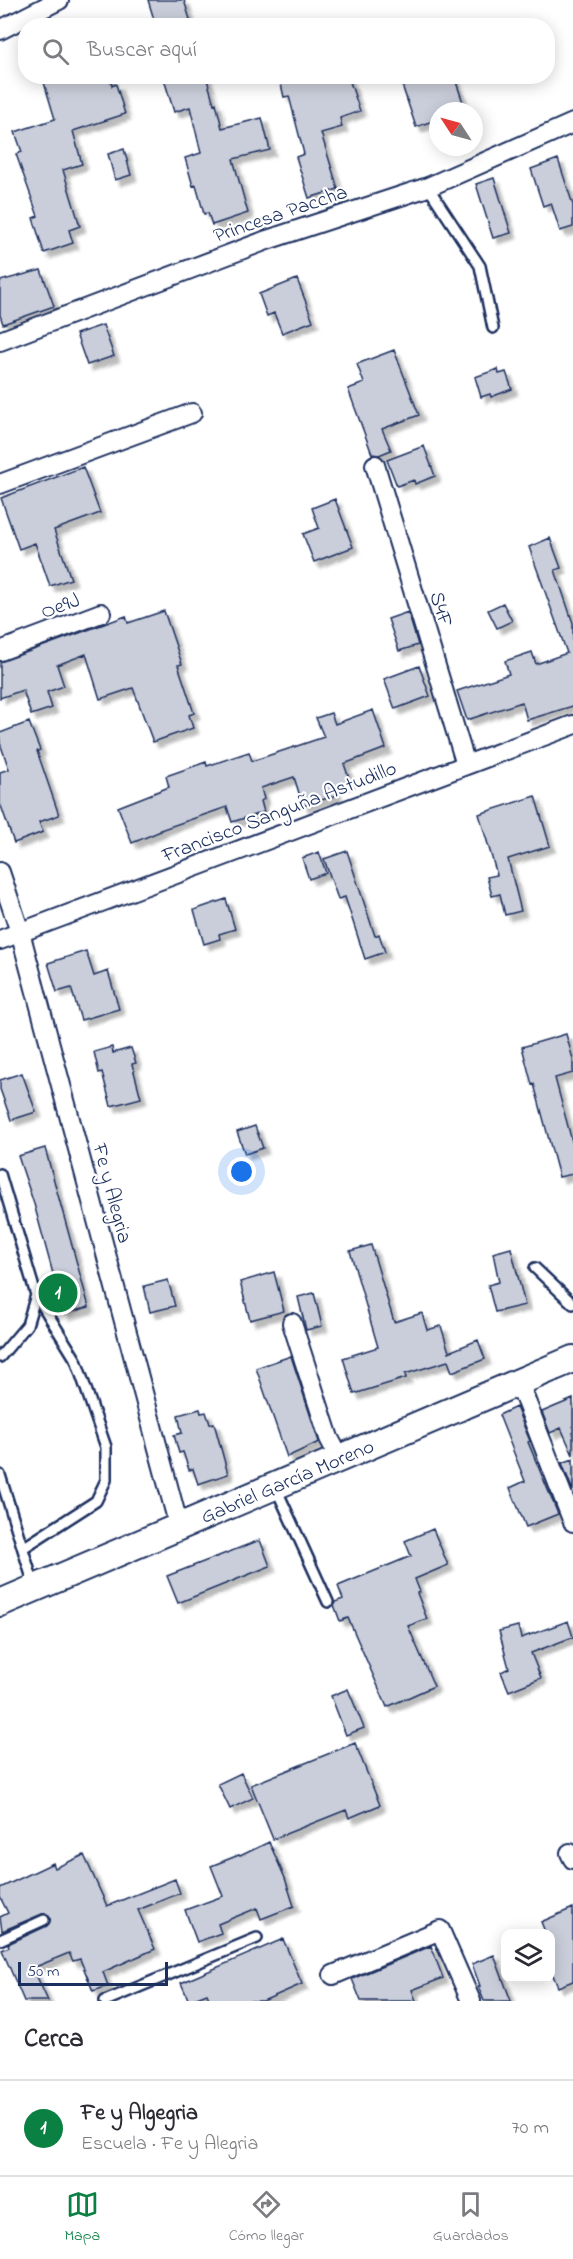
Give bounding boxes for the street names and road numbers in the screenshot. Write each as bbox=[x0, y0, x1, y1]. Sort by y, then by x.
street label: Princesa Paccha bbox=[210, 178, 352, 252]
street label: Oe9J bbox=[37, 586, 85, 628]
street label: S4F bbox=[421, 588, 460, 631]
street label: Francisco Sanguña Astudillo bbox=[157, 754, 402, 874]
street label: Fe y Alegria bbox=[81, 1139, 139, 1247]
street label: Gabriel García Moreno bbox=[197, 1432, 379, 1533]

